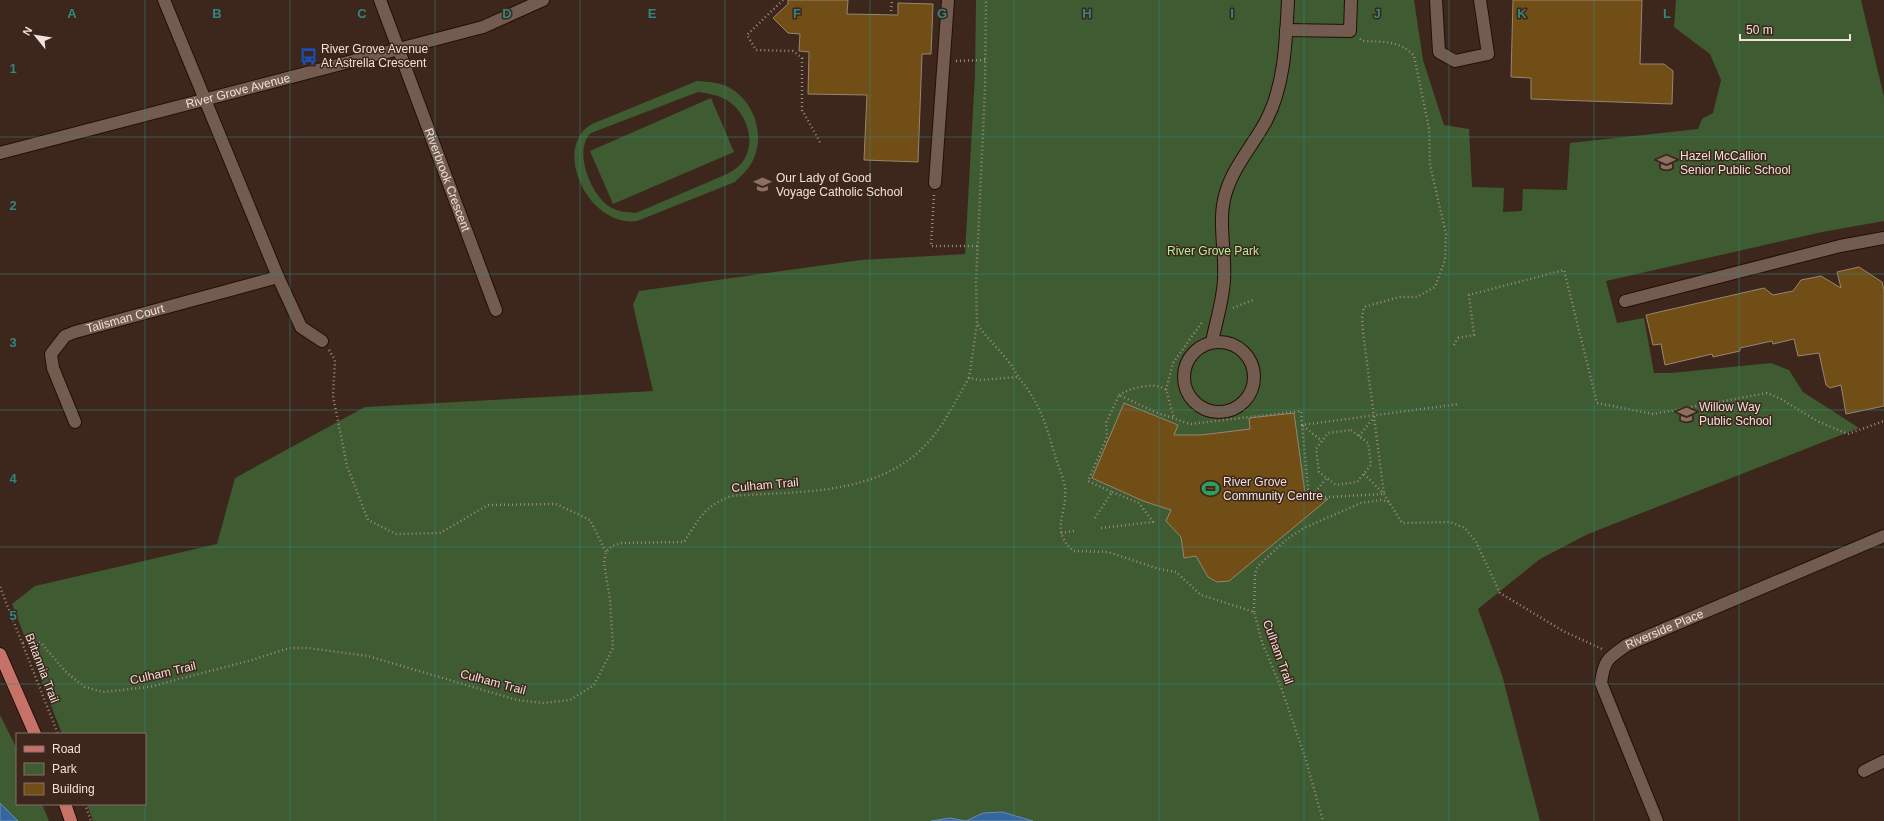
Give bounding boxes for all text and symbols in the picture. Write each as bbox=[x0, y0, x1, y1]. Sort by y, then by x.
text: A bbox=[67, 6, 77, 21]
text: B bbox=[212, 6, 222, 21]
text: C bbox=[357, 6, 367, 21]
text: D bbox=[502, 6, 512, 21]
text: E bbox=[648, 6, 657, 21]
text: F bbox=[793, 6, 801, 21]
text: G bbox=[937, 6, 947, 21]
text: H bbox=[1082, 6, 1092, 21]
text: I bbox=[1230, 6, 1234, 21]
text: J bbox=[1373, 6, 1381, 21]
text: K bbox=[1517, 6, 1527, 21]
text: L bbox=[1663, 6, 1671, 21]
north arrow bbox=[16, 16, 56, 56]
scale bar bbox=[1740, 16, 1850, 42]
text: 50 m bbox=[1746, 23, 1773, 37]
text: N bbox=[20, 25, 35, 37]
place label: River Grove Avenue At Astrella Crescent bbox=[321, 42, 428, 70]
bus stop icon: River Grove Avenue At Astrella Crescent bbox=[298, 46, 318, 66]
text: 1 bbox=[9, 61, 17, 76]
street label: River Grove Avenue bbox=[184, 71, 292, 111]
street label: Riverbrook Crescent bbox=[422, 126, 473, 234]
place label: Hazel McCallion Senior Public School bbox=[1680, 149, 1791, 177]
school or university icon: Hazel McCallion Senior Public School bbox=[1657, 153, 1677, 173]
place label: Our Lady of Good Voyage Catholic School bbox=[776, 171, 903, 199]
school or university icon: Our Lady of Good Voyage Catholic School bbox=[753, 175, 773, 195]
text: 2 bbox=[9, 198, 17, 213]
park label: River Grove Park bbox=[1167, 244, 1260, 258]
street label: Talisman Court bbox=[85, 301, 166, 336]
text: 3 bbox=[9, 335, 17, 350]
place label: Willow Way Public School bbox=[1699, 400, 1772, 428]
school or university icon: Willow Way Public School bbox=[1676, 404, 1696, 424]
text: 4 bbox=[9, 471, 17, 486]
street label: Culham Trail bbox=[731, 475, 799, 495]
place label: River Grove Community Centre bbox=[1223, 475, 1323, 503]
sports icon: River Grove Community Centre bbox=[1200, 479, 1220, 499]
street label: Riverside Place bbox=[1623, 606, 1706, 652]
text: 5 bbox=[9, 608, 17, 623]
street label: Culham Trail bbox=[1260, 618, 1296, 686]
street label: Britannia Trail bbox=[22, 631, 62, 705]
street label: Culham Trail bbox=[129, 659, 197, 687]
street label: Culham Trail bbox=[459, 667, 527, 697]
legend bbox=[16, 733, 146, 805]
text: Road bbox=[52, 742, 81, 756]
text: Park bbox=[52, 762, 78, 776]
text: Building bbox=[52, 782, 95, 796]

